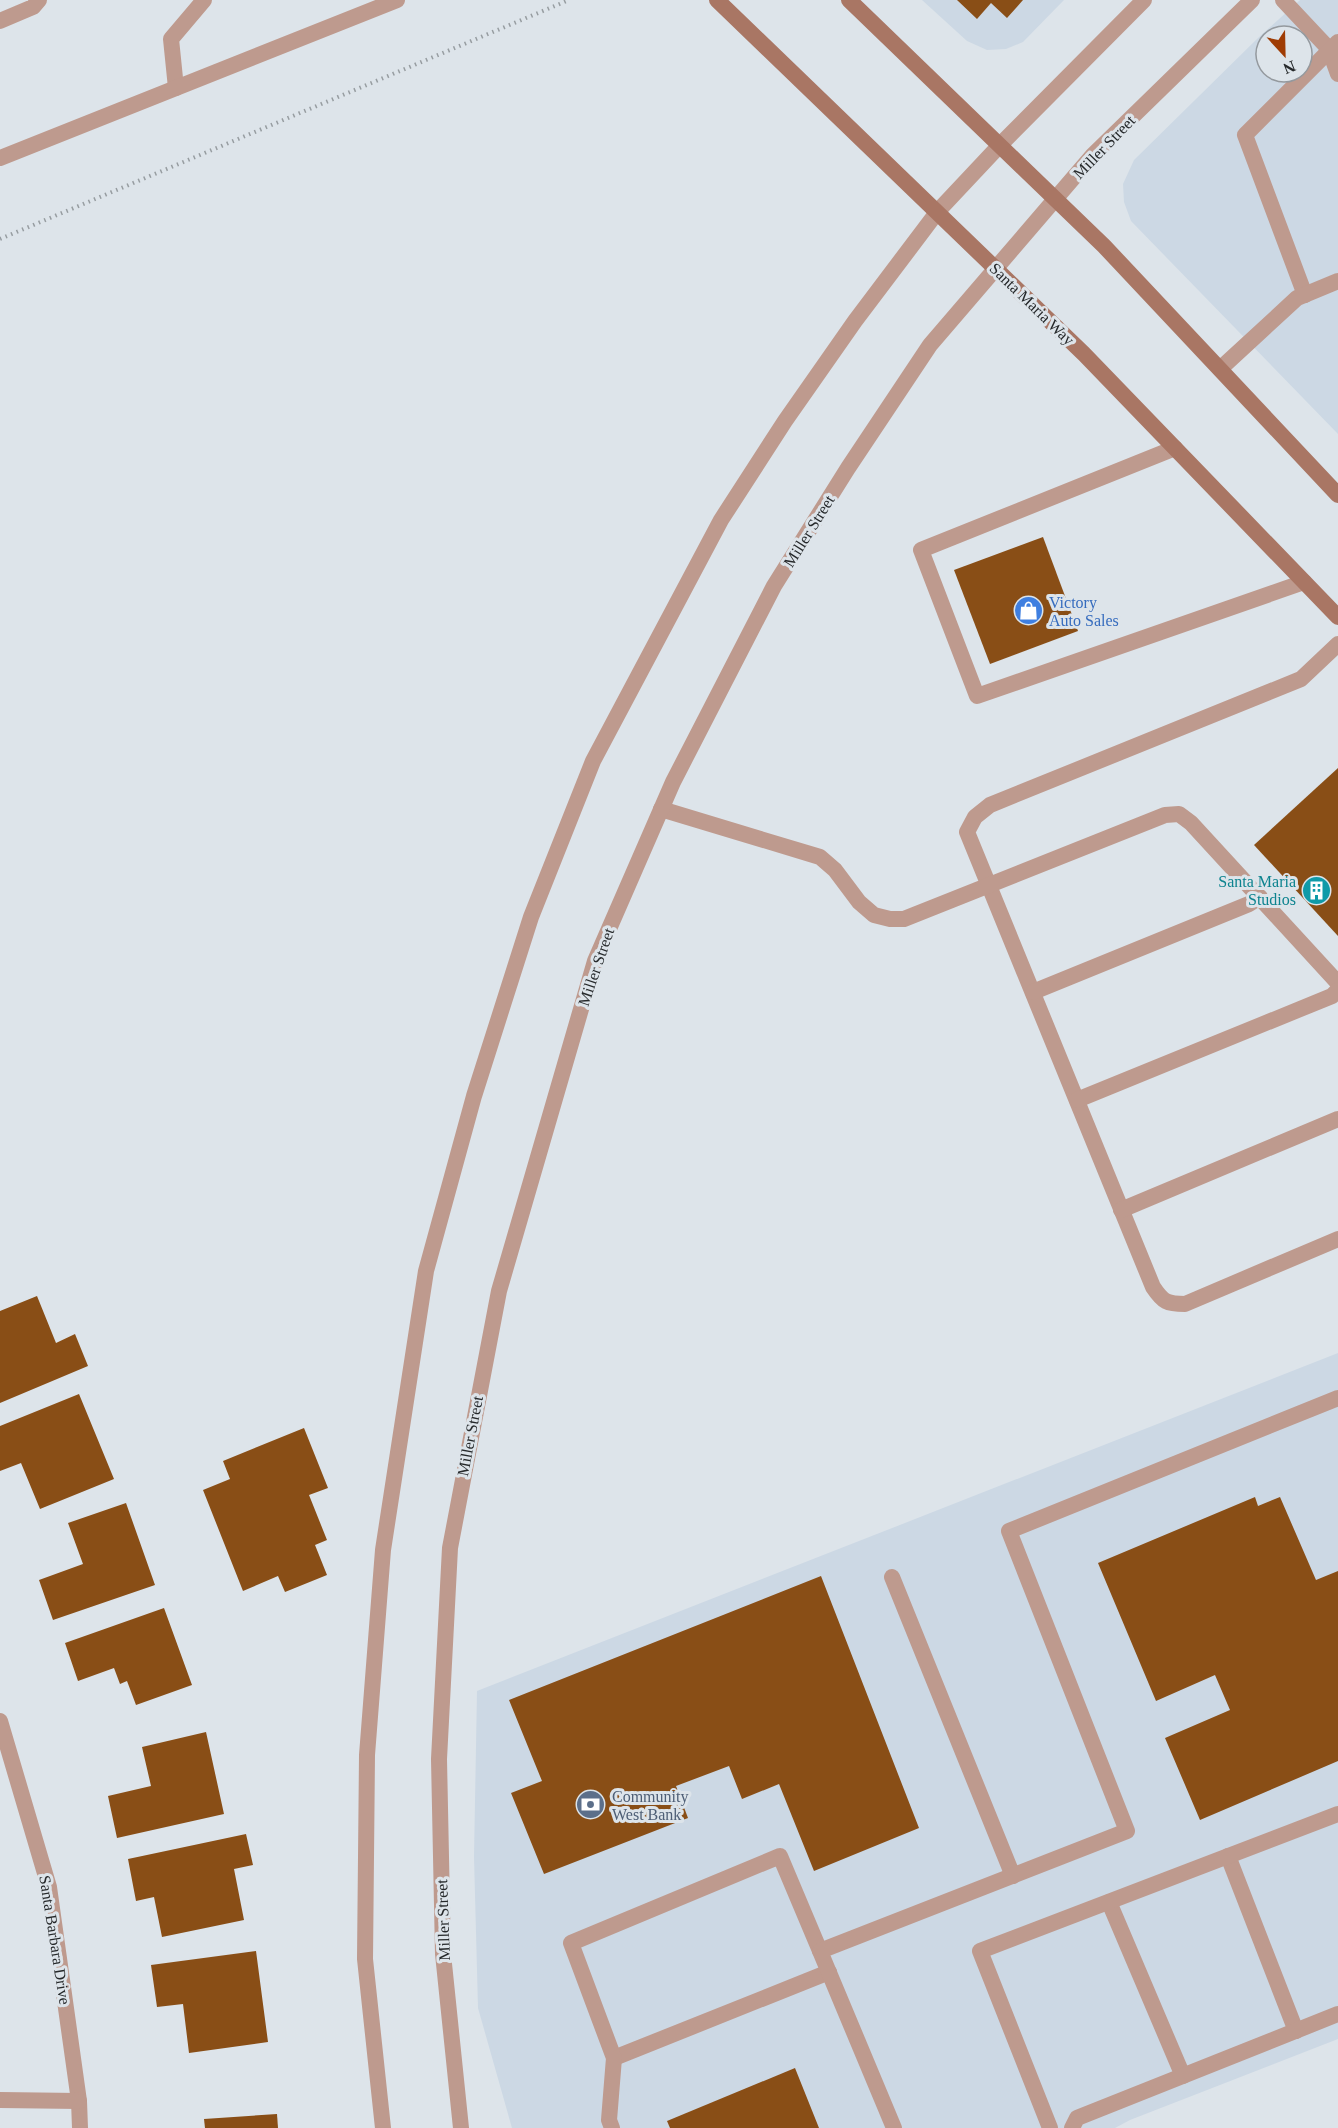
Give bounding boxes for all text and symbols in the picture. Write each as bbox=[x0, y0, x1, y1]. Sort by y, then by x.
north arrow bbox=[1254, 24, 1314, 84]
text: N bbox=[1280, 57, 1298, 78]
street label: Miller Street bbox=[1070, 111, 1139, 182]
street label: Santa Maria Way bbox=[986, 260, 1078, 349]
street label: Miller Street bbox=[780, 492, 838, 570]
place label: Victory Auto Sales bbox=[1049, 594, 1119, 629]
shop icon: Victory Auto Sales bbox=[1012, 595, 1044, 627]
place label: Santa Maria Studios bbox=[1218, 873, 1296, 908]
building icon: Santa Maria Studios bbox=[1301, 874, 1333, 906]
street label: Miller Street bbox=[575, 925, 617, 1008]
street label: Miller Street bbox=[454, 1394, 486, 1478]
place label: Community West Bank bbox=[612, 1788, 688, 1823]
bank icon: Community West Bank bbox=[575, 1789, 607, 1821]
street label: Santa Barbara Drive bbox=[36, 1874, 74, 2006]
street label: Miller Street bbox=[433, 1879, 453, 1961]

